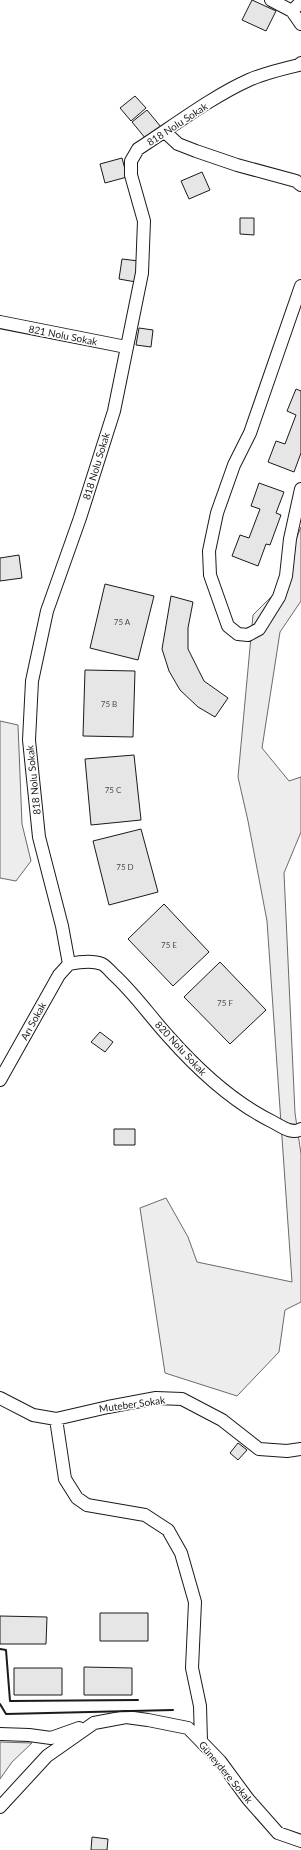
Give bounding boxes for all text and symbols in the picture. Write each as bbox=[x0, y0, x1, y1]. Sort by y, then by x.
street label: 818 Nolu Sokak bbox=[144, 99, 210, 148]
street label: 821 Nolu Sokak bbox=[28, 322, 99, 348]
street label: 818 Nolu Sokak bbox=[80, 430, 112, 501]
house number: 75 A bbox=[114, 617, 131, 627]
house number: 75 B bbox=[101, 699, 117, 709]
street label: 818 Nolu Sokak bbox=[23, 744, 43, 815]
house number: 75 C bbox=[105, 785, 122, 795]
house number: 75 D bbox=[116, 862, 134, 872]
house number: 75 E bbox=[161, 940, 177, 950]
house number: 75 F bbox=[217, 998, 233, 1008]
street label: Arı Sokak bbox=[18, 999, 49, 1042]
street label: 820 Nolu Sokak bbox=[153, 1018, 210, 1078]
street label: Muteber Sokak bbox=[98, 1393, 167, 1415]
street label: Güneydere Sokak bbox=[197, 1739, 256, 1806]

